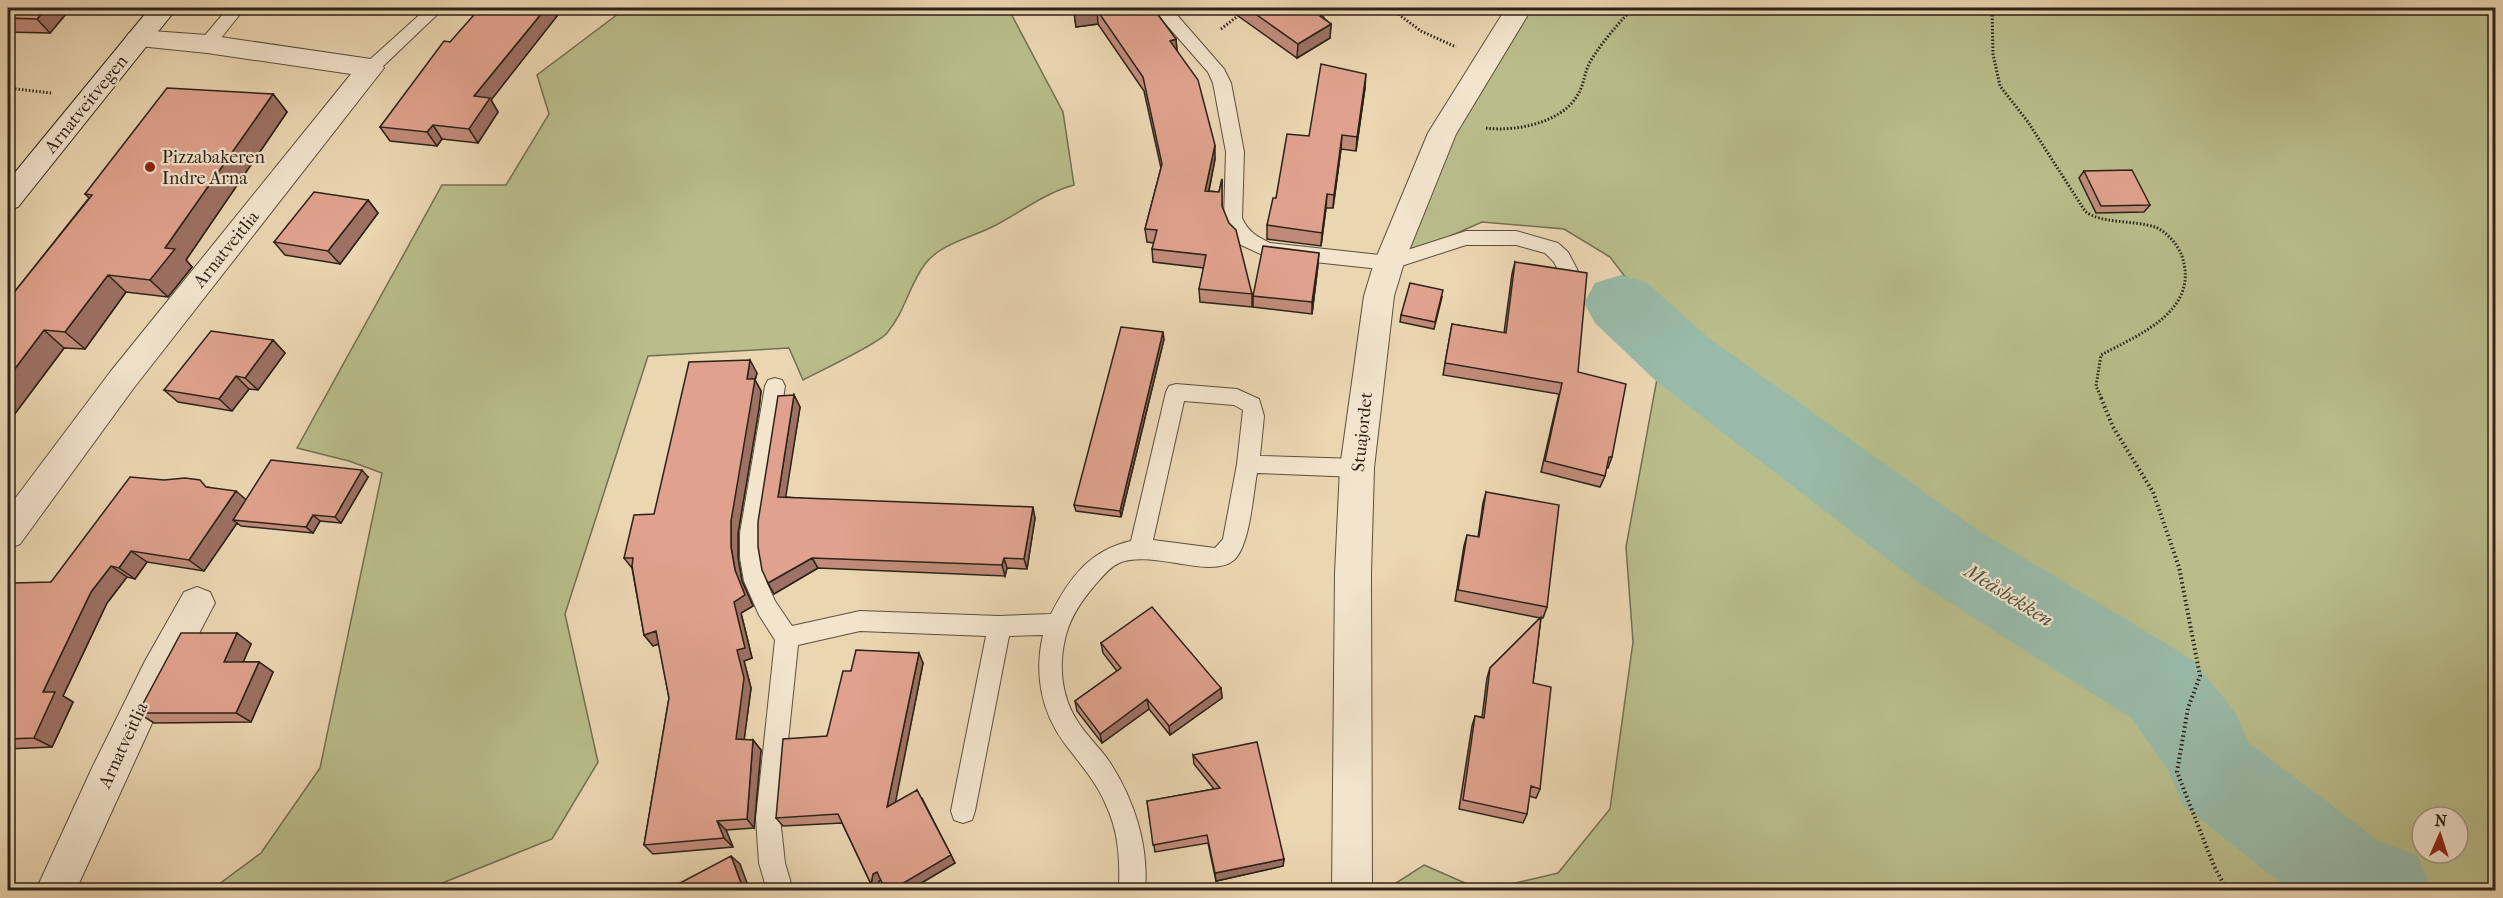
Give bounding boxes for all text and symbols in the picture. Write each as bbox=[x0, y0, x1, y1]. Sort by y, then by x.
street label: Arnatveitvegen bbox=[40, 51, 133, 158]
place label: Pizzabakeren Indre Arna bbox=[162, 147, 266, 189]
marker: Pizzabakeren Indre Arna bbox=[143, 160, 157, 174]
street label: Arnatveitlia bbox=[189, 206, 264, 293]
street label: Stuajordet bbox=[1348, 390, 1377, 473]
water label: Meåsbekken bbox=[1959, 558, 2057, 632]
street label: Arnatveitlia bbox=[94, 698, 153, 792]
north arrow bbox=[2410, 805, 2470, 865]
text: N bbox=[2434, 811, 2448, 830]

